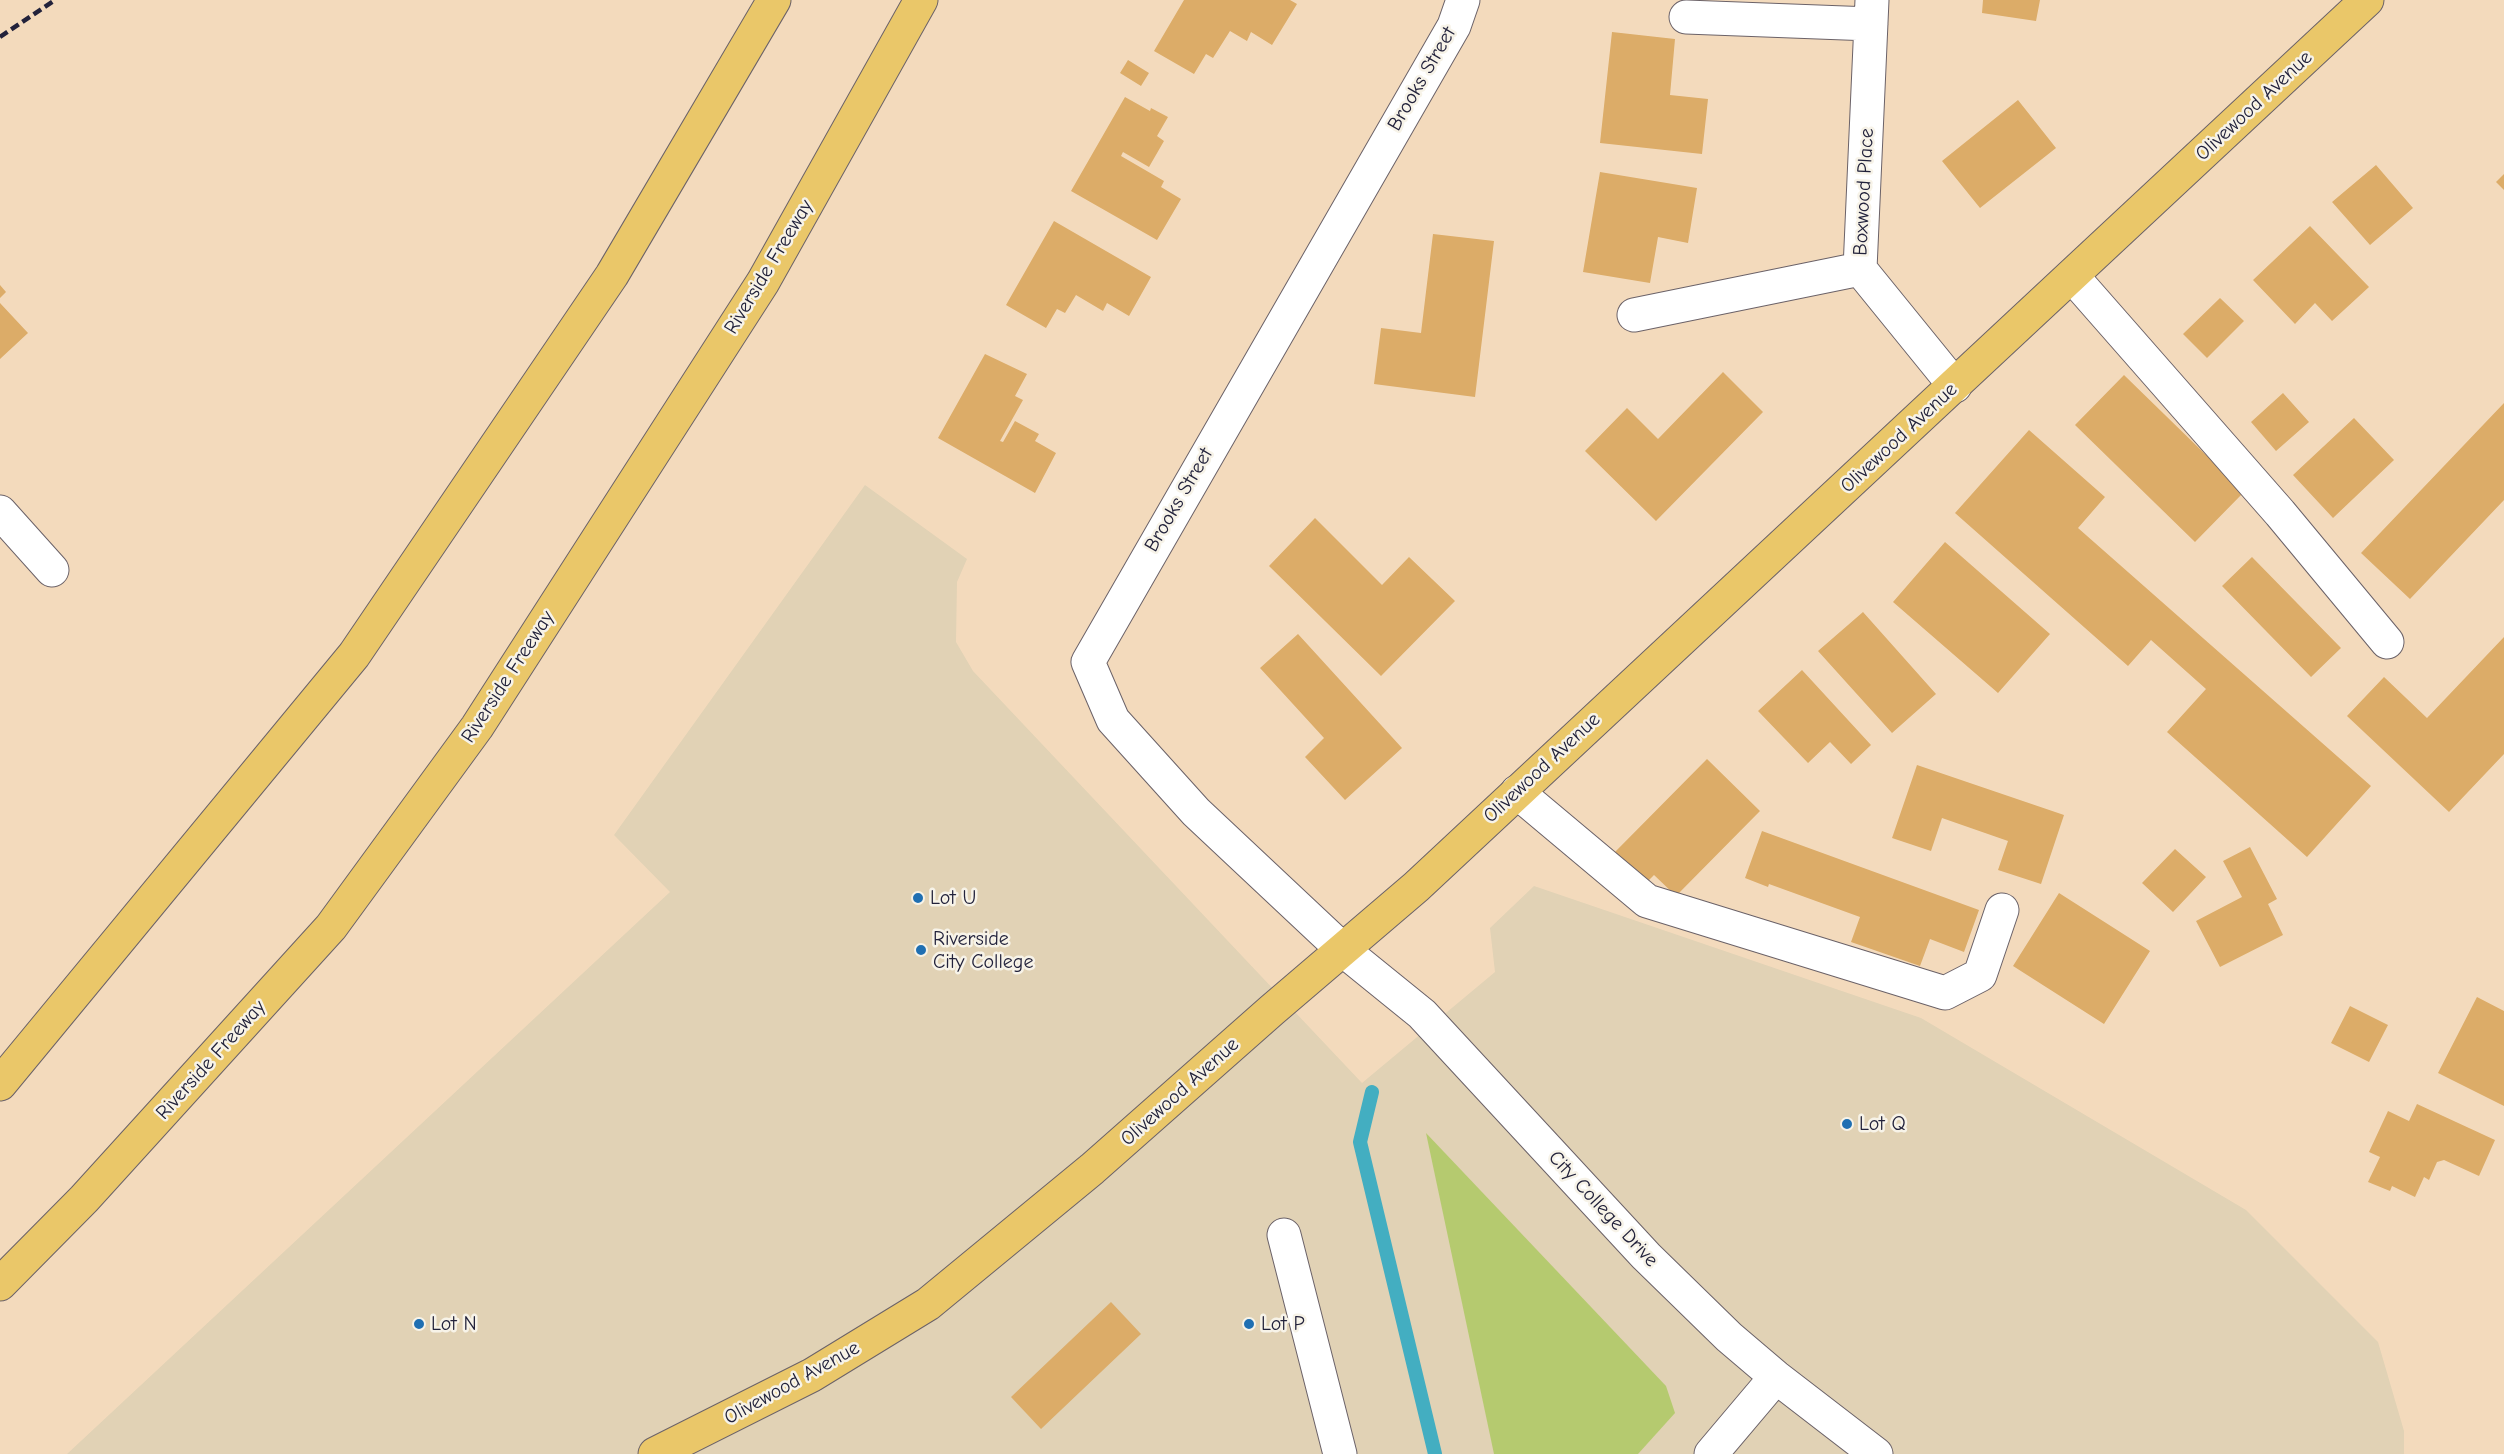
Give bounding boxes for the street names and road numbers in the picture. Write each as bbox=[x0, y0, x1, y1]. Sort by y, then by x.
street label: Brooks Street bbox=[1383, 23, 1461, 135]
street label: Olivewood Avenue bbox=[2191, 46, 2317, 166]
street label: Boxwood Place bbox=[1849, 128, 1879, 256]
street label: Riverside Freeway bbox=[719, 195, 819, 339]
street label: Olivewood Avenue bbox=[1836, 378, 1962, 498]
street label: Brooks Street bbox=[1140, 444, 1218, 556]
street label: Riverside Freeway bbox=[456, 606, 560, 748]
street label: Olivewood Avenue bbox=[1479, 708, 1605, 828]
street label: Riverside Freeway bbox=[151, 995, 271, 1125]
street label: Olivewood Avenue bbox=[1116, 1033, 1244, 1151]
street label: City College Drive bbox=[1543, 1146, 1663, 1272]
street label: Olivewood Avenue bbox=[720, 1336, 864, 1430]

